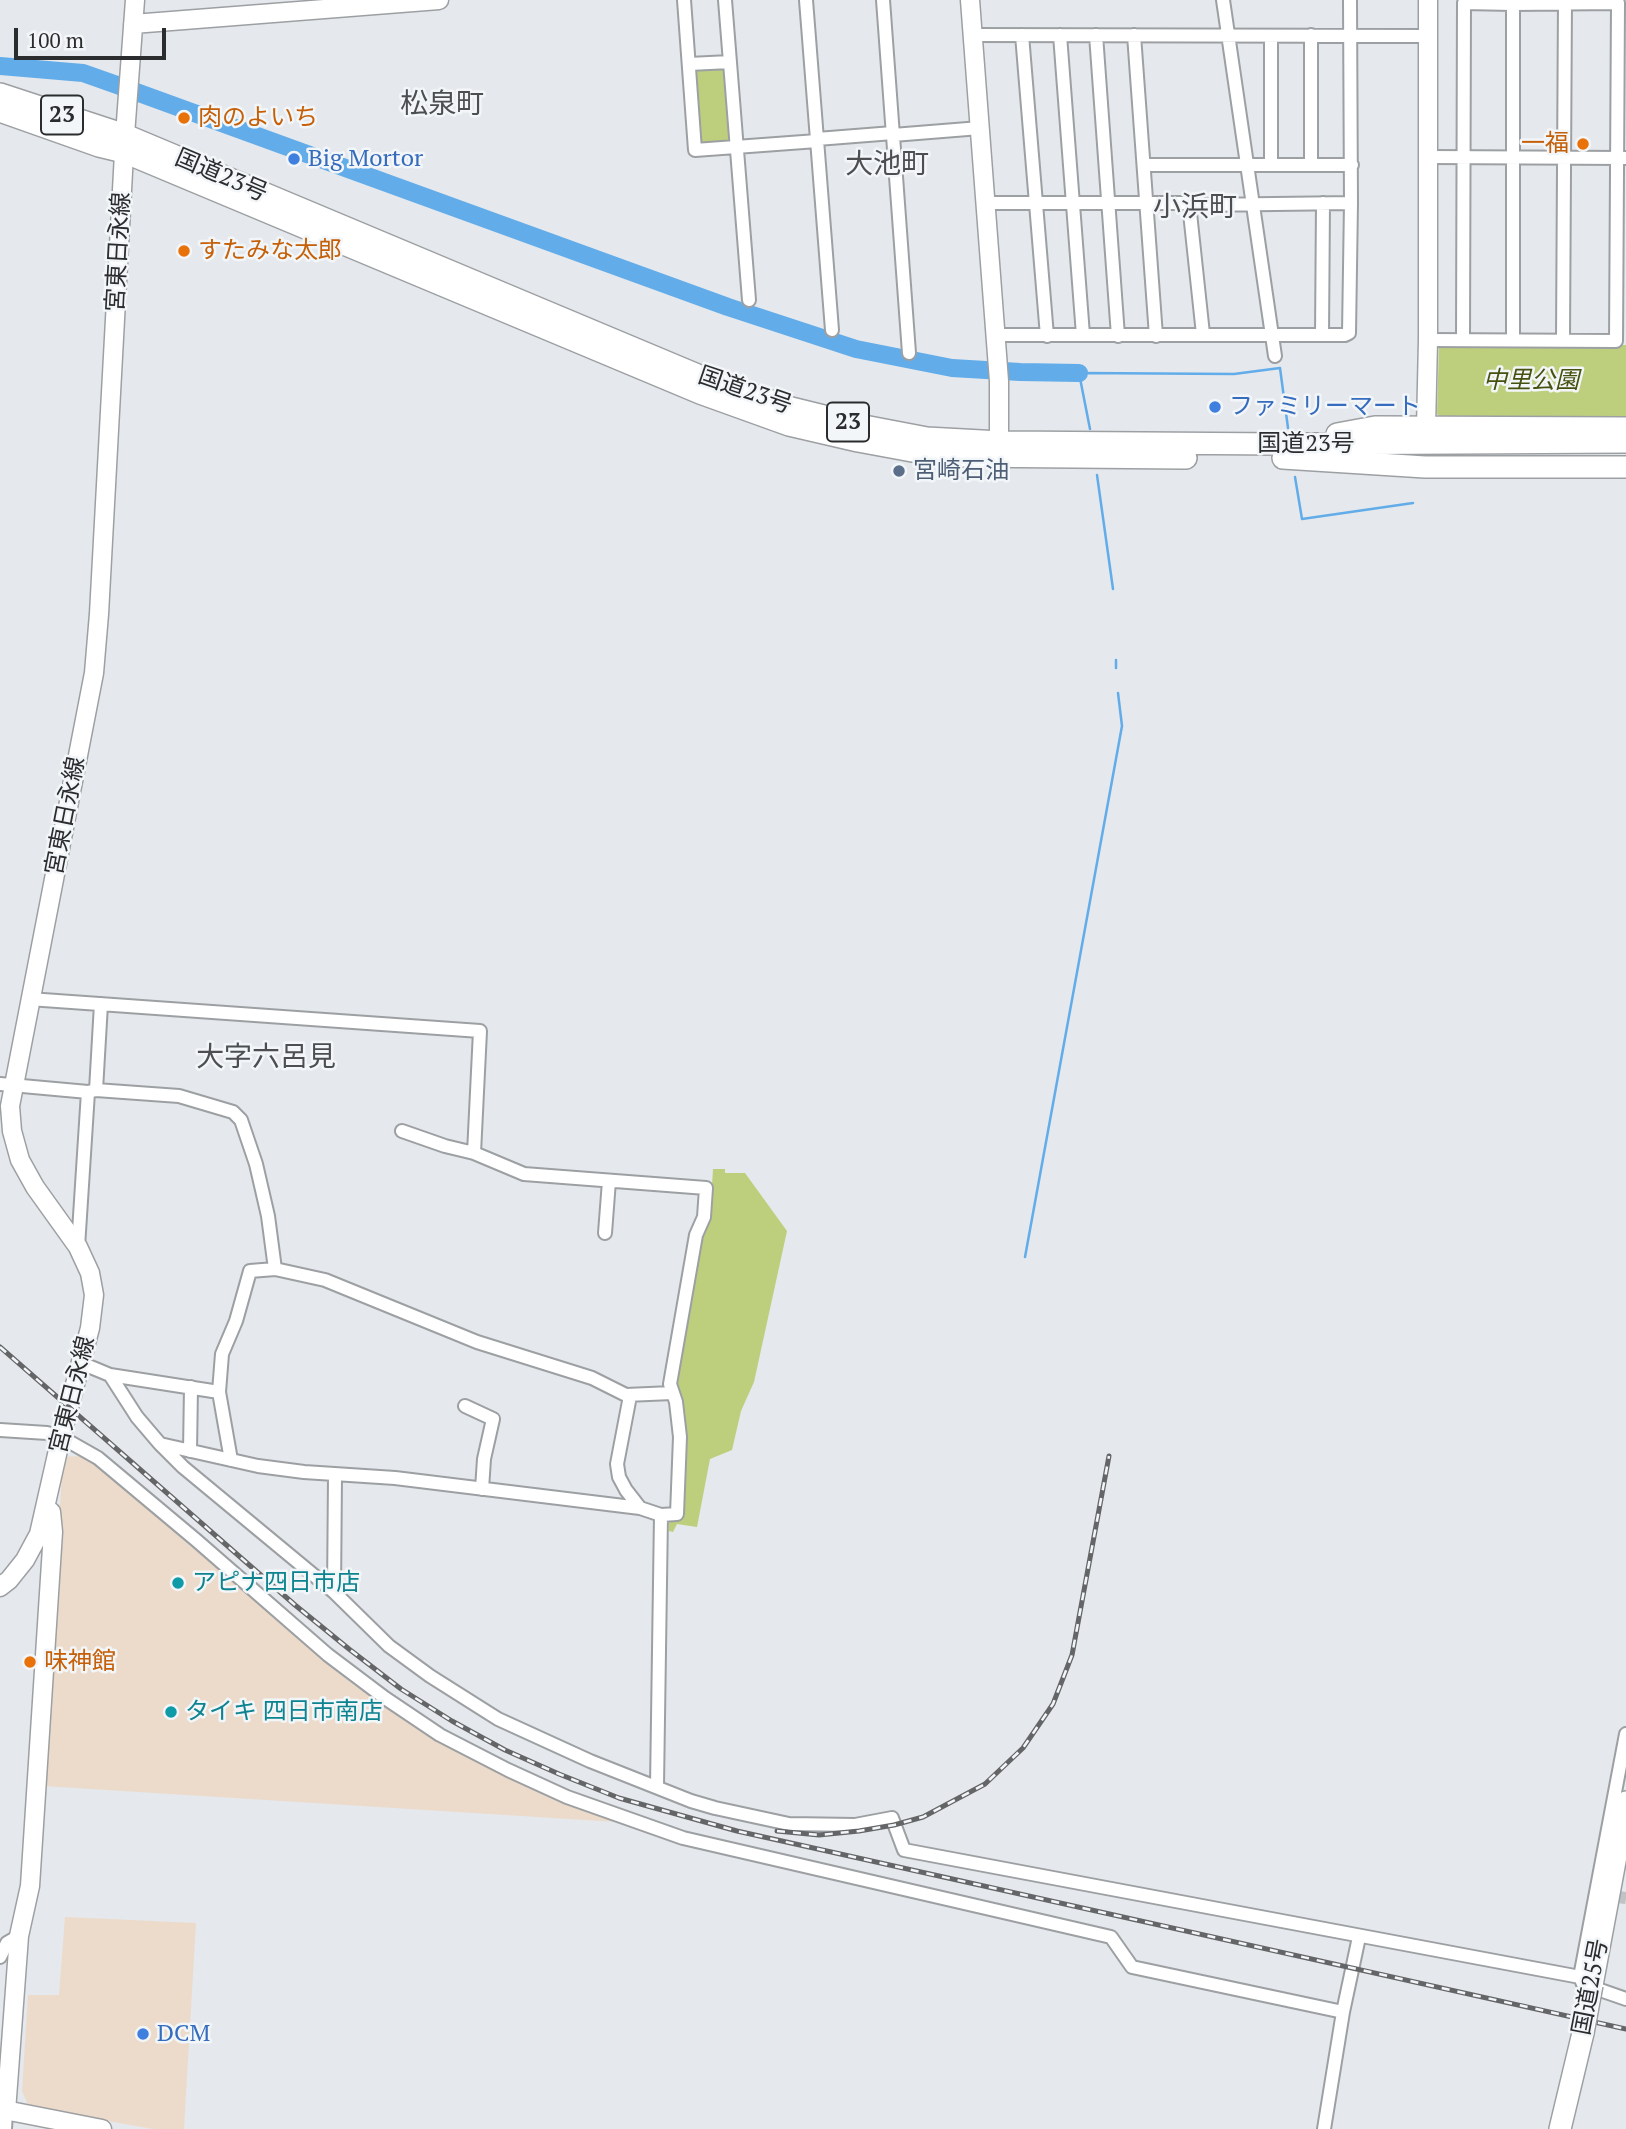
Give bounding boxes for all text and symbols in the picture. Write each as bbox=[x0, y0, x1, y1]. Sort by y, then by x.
scale bar bbox=[18, 14, 170, 58]
text: 100 m bbox=[27, 26, 84, 54]
district label: 松泉町 bbox=[400, 88, 484, 122]
road number: 23 bbox=[41, 96, 83, 134]
place label: 肉のよいち bbox=[198, 104, 318, 132]
marker: 肉のよいち bbox=[176, 110, 192, 126]
place label: 一福 bbox=[1521, 130, 1569, 158]
marker: 一福 bbox=[1575, 136, 1591, 152]
street label: 国道23号 bbox=[170, 144, 272, 208]
place label: Big Mortor bbox=[308, 145, 423, 173]
district label: 大池町 bbox=[845, 148, 929, 182]
marker: Big Mortor bbox=[286, 151, 302, 167]
street label: 宮東日永線 bbox=[101, 191, 137, 313]
district label: 小浜町 bbox=[1153, 191, 1237, 225]
place label: すたみな太郎 bbox=[198, 237, 342, 265]
marker: すたみな太郎 bbox=[176, 243, 192, 259]
street label: 国道23号 bbox=[694, 361, 796, 421]
park label: 中里公園 bbox=[1483, 367, 1579, 395]
place label: ファミリーマート bbox=[1229, 393, 1421, 421]
marker: ファミリーマート bbox=[1207, 399, 1223, 415]
road number: 23 bbox=[827, 402, 869, 442]
street label: 国道23号 bbox=[1257, 430, 1355, 458]
place label: 宮崎石油 bbox=[913, 457, 1009, 485]
marker: 宮崎石油 bbox=[891, 463, 907, 479]
street label: 宮東日永線 bbox=[40, 754, 92, 878]
district label: 大字六呂見 bbox=[196, 1041, 336, 1075]
street label: 宮東日永線 bbox=[45, 1333, 101, 1457]
place label: アピナ四日市店 bbox=[192, 1569, 360, 1597]
marker: アピナ四日市店 bbox=[170, 1575, 186, 1591]
place label: 味神館 bbox=[44, 1648, 116, 1676]
marker: 味神館 bbox=[22, 1654, 38, 1670]
place label: タイキ 四日市南店 bbox=[185, 1698, 383, 1726]
marker: タイキ 四日市南店 bbox=[163, 1704, 179, 1720]
street label: 国道25号 bbox=[1568, 1936, 1614, 2038]
place label: DCM bbox=[157, 2020, 210, 2048]
marker: DCM bbox=[135, 2026, 151, 2042]

